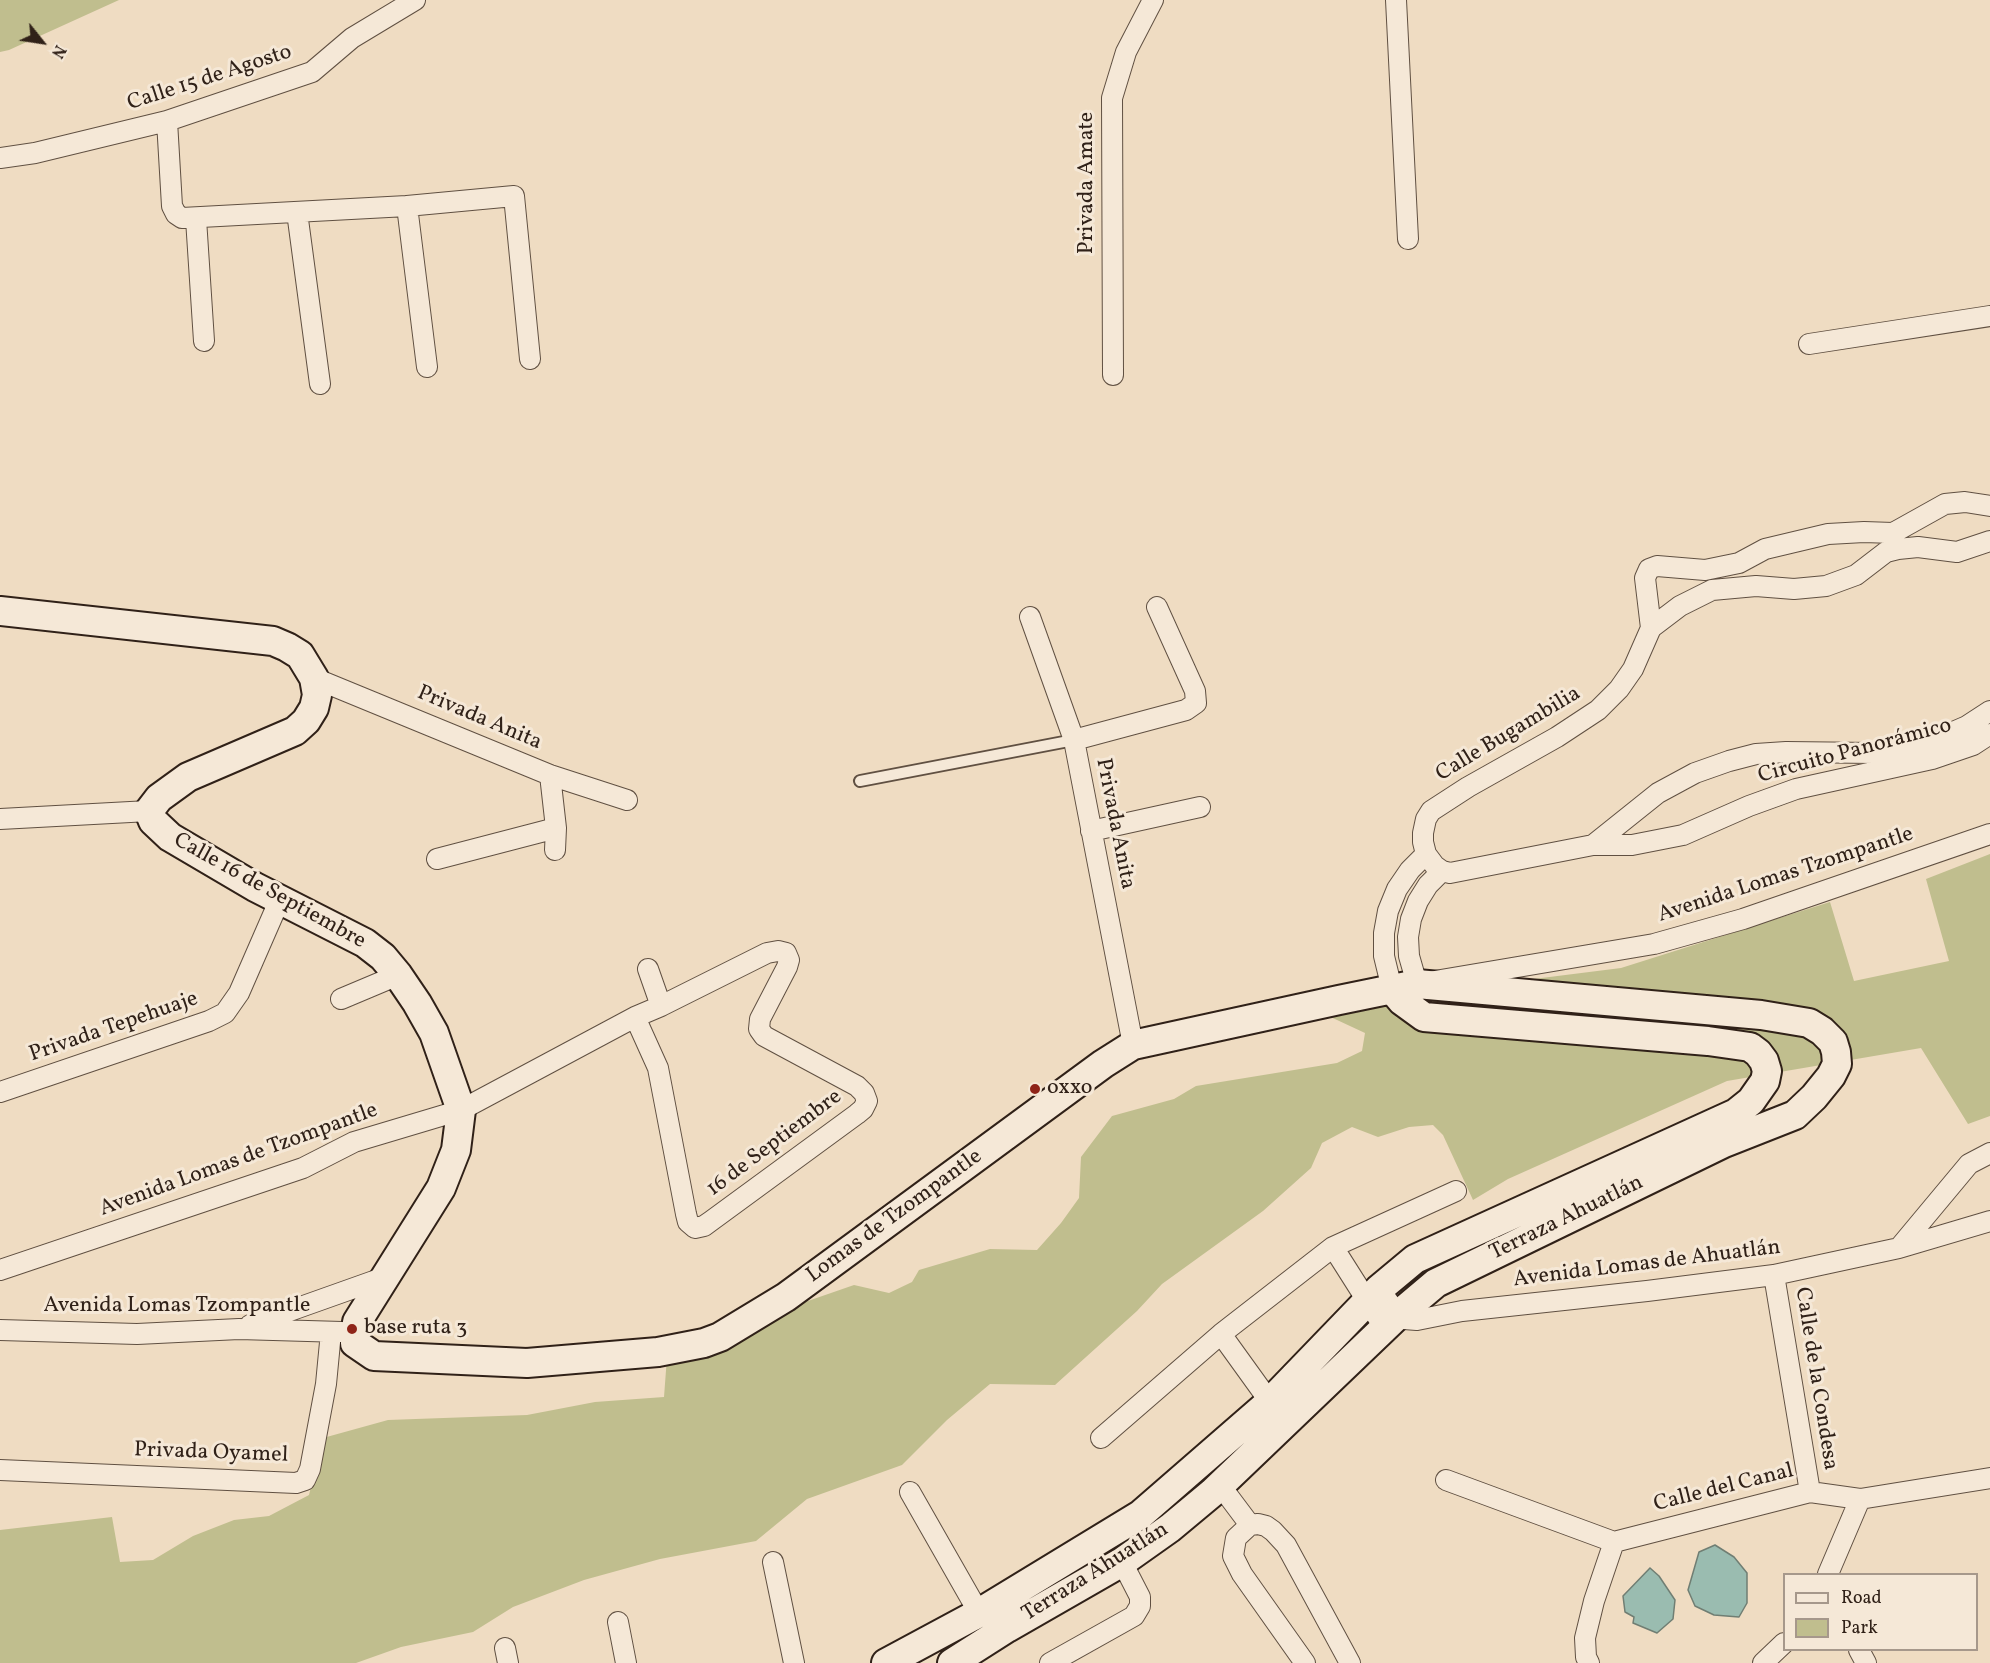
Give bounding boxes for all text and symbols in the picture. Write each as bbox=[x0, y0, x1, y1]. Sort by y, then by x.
north arrow bbox=[12, 12, 72, 72]
text: N bbox=[45, 40, 70, 62]
street label: Calle 15 de Agosto bbox=[125, 40, 295, 118]
street label: Privada Amate bbox=[1075, 112, 1101, 254]
street label: Privada Anita bbox=[413, 681, 545, 757]
street label: Calle Bugambilia bbox=[1432, 681, 1586, 789]
street label: Circuito Panorámico bbox=[1755, 713, 1955, 791]
street label: Privada Anita bbox=[1088, 756, 1140, 892]
street label: Avenida Lomas Tzompantle bbox=[1655, 822, 1917, 930]
street label: Calle 16 de Septiembre bbox=[168, 828, 370, 956]
street label: Privada Tepehuaje bbox=[26, 987, 202, 1069]
place label: oxxo bbox=[1047, 1076, 1092, 1102]
marker: oxxo bbox=[1028, 1082, 1042, 1096]
street label: 16 de Septiembre bbox=[702, 1085, 848, 1203]
street label: Avenida Lomas de Tzompantle bbox=[96, 1098, 382, 1224]
street label: Lomas de Tzompantle bbox=[802, 1144, 988, 1290]
street label: Terraza Ahuatlán bbox=[1486, 1170, 1648, 1268]
street label: Avenida Lomas de Ahuatlán bbox=[1512, 1236, 1782, 1294]
street label: Calle de la Condesa bbox=[1788, 1286, 1842, 1472]
street label: Avenida Lomas Tzompantle bbox=[44, 1294, 310, 1320]
place label: base ruta 3 bbox=[364, 1316, 467, 1342]
marker: base ruta 3 bbox=[345, 1322, 359, 1336]
street label: Privada Oyamel bbox=[133, 1438, 289, 1470]
street label: Calle del Canal bbox=[1651, 1459, 1797, 1519]
street label: Terraza Ahuatlán bbox=[1018, 1517, 1174, 1629]
legend bbox=[1783, 1573, 1978, 1651]
text: Road bbox=[1841, 1586, 1882, 1611]
text: Park bbox=[1841, 1616, 1878, 1641]

